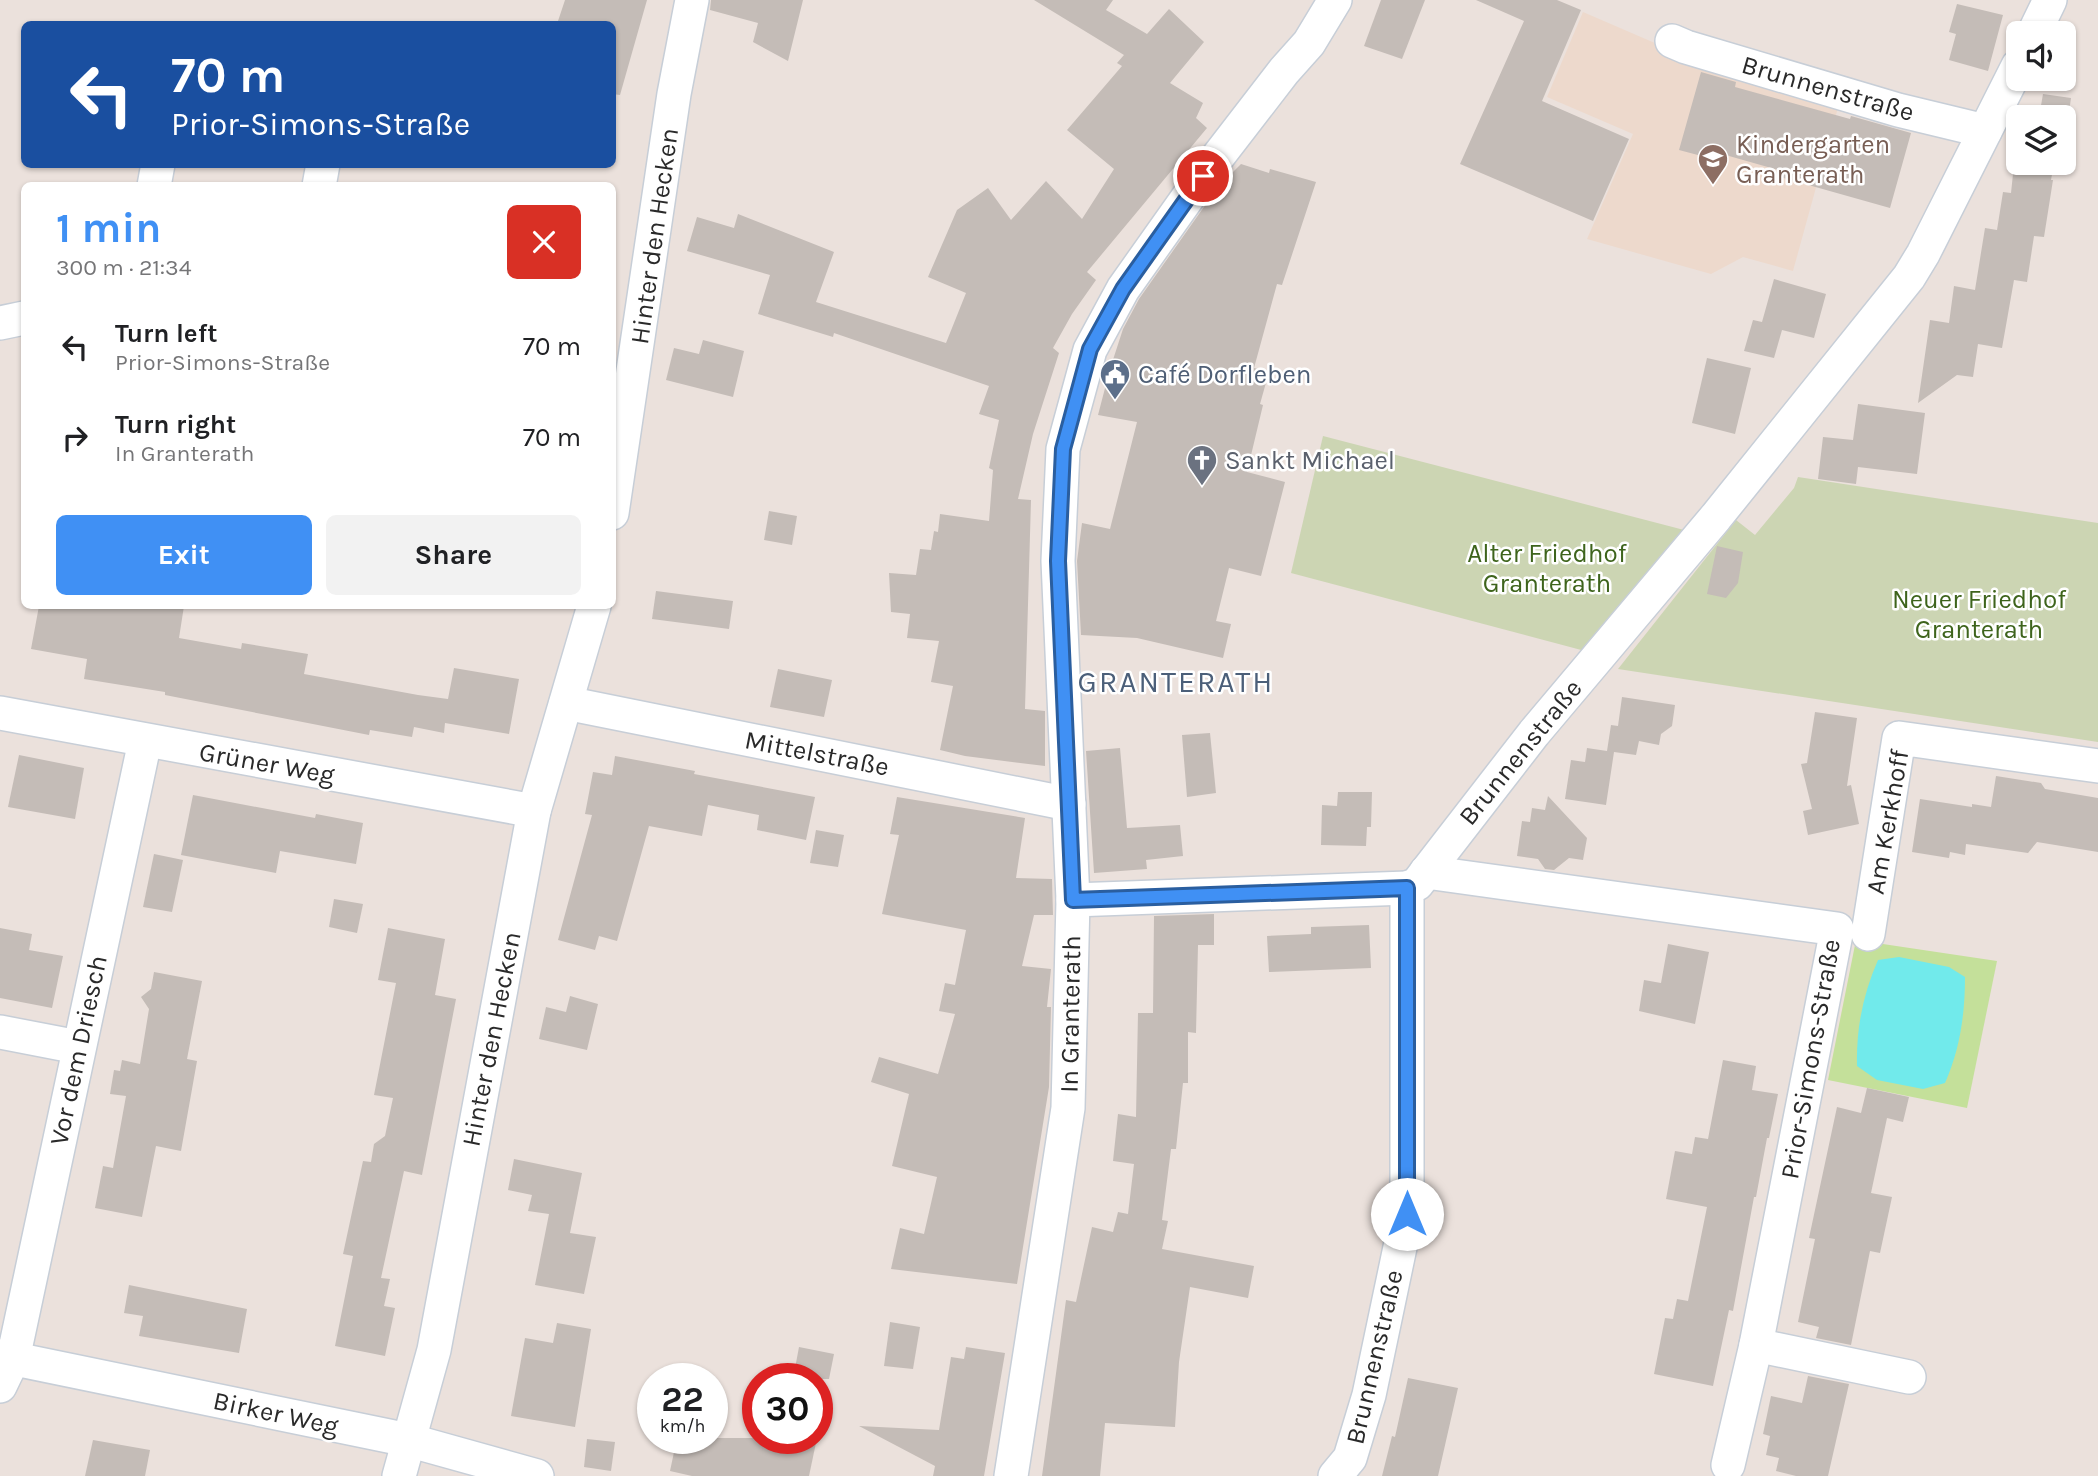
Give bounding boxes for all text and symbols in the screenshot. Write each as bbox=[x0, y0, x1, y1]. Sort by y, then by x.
map controls bbox=[2006, 21, 2076, 175]
button: sound bbox=[2006, 21, 2076, 91]
text: 70 m bbox=[171, 47, 285, 104]
icon: left bbox=[56, 49, 147, 140]
street label: Brunnenstraße bbox=[1738, 49, 1918, 128]
button: layers bbox=[2006, 105, 2076, 175]
text: Prior-Simons-Straße bbox=[171, 106, 470, 143]
street label: Hinter den Hecken bbox=[624, 126, 685, 346]
place label: Kindergarten Granterath bbox=[1736, 129, 1890, 190]
school or university icon: Kindergarten Granterath bbox=[1696, 142, 1730, 186]
pin bbox=[1173, 146, 1233, 206]
icon: arrive bbox=[1184, 157, 1222, 195]
text: 1 min bbox=[56, 203, 161, 253]
button: close bbox=[507, 205, 581, 279]
text: 300 m · 21:34 bbox=[56, 254, 192, 281]
text: Turn left bbox=[115, 318, 217, 349]
icon: left bbox=[56, 328, 94, 366]
text: 70 m bbox=[523, 331, 581, 362]
text: Prior-Simons-Straße bbox=[115, 349, 330, 376]
public building icon: Café Dorfleben bbox=[1098, 357, 1132, 401]
place label: Café Dorfleben bbox=[1138, 359, 1311, 390]
text: Turn right bbox=[115, 409, 236, 440]
icon: right bbox=[56, 419, 94, 457]
text: 70 m bbox=[523, 422, 581, 453]
text: In Granterath bbox=[115, 440, 254, 467]
church icon: Sankt Michael bbox=[1185, 443, 1219, 487]
place label: Sankt Michael bbox=[1225, 445, 1395, 476]
button: Exit bbox=[56, 515, 312, 595]
button: Share bbox=[326, 515, 581, 595]
park label: Alter Friedhof Granterath bbox=[1467, 538, 1628, 599]
park label: Neuer Friedhof Granterath bbox=[1892, 584, 2067, 645]
district label: GRANTERATH bbox=[1078, 664, 1274, 700]
street label: Brunnenstraße bbox=[1452, 673, 1589, 831]
street label: Mittelstraße bbox=[742, 724, 892, 783]
street label: Grüner Weg bbox=[197, 736, 337, 791]
street label: Am Kerkhoff bbox=[1860, 746, 1916, 897]
street label: Hinter den Hecken bbox=[455, 929, 528, 1149]
street label: In Granterath bbox=[1054, 935, 1087, 1093]
street label: Prior-Simons-Straße bbox=[1774, 937, 1847, 1181]
street label: Vor dem Driesch bbox=[43, 952, 114, 1148]
position arrow bbox=[1370, 1177, 1444, 1251]
street label: Brunnenstraße bbox=[1339, 1267, 1410, 1447]
speed limit sign: 30 bbox=[742, 1363, 833, 1454]
text: 22 bbox=[661, 1379, 704, 1420]
street label: Birker Weg bbox=[210, 1385, 342, 1442]
text: km/h bbox=[660, 1415, 705, 1437]

